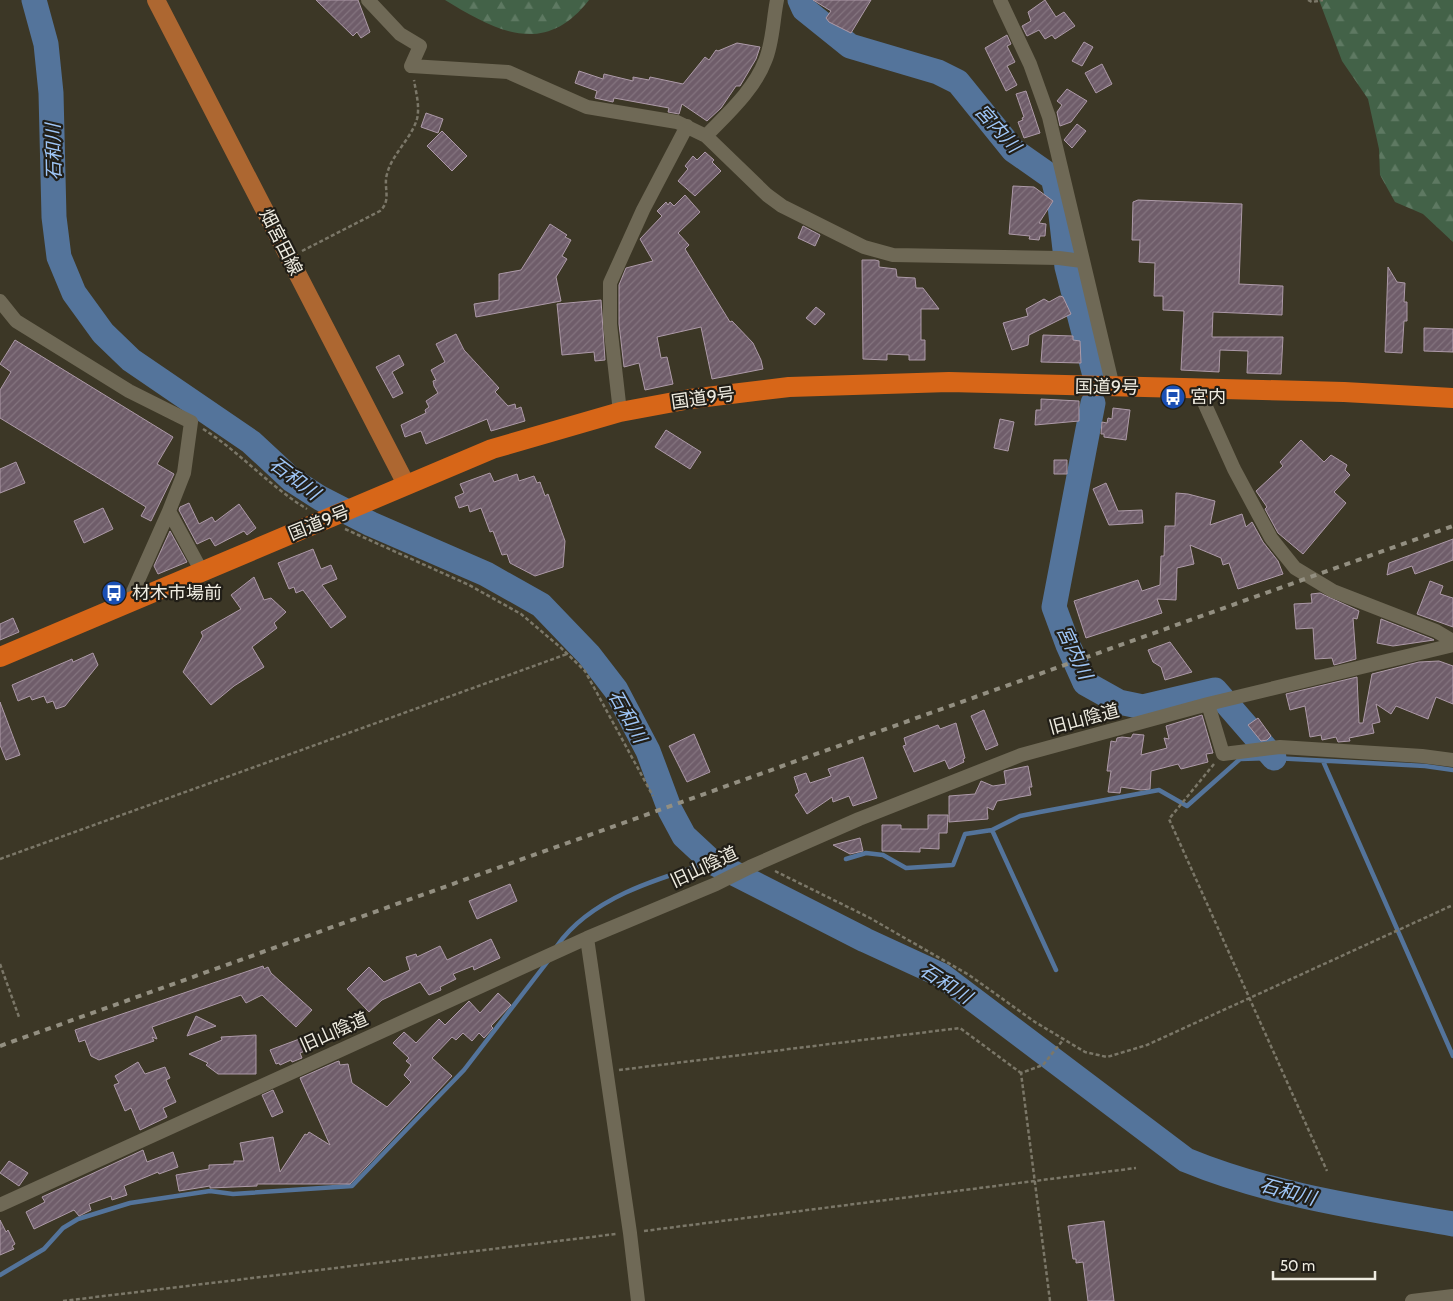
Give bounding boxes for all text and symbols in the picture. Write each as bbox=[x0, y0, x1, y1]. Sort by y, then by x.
water label: 宮内川 bbox=[970, 99, 1027, 159]
water label: 石和川 bbox=[41, 121, 65, 181]
street label: 畑宮田線 bbox=[255, 205, 307, 279]
street label: 国道9号 bbox=[1075, 375, 1139, 399]
street label: 国道9号 bbox=[670, 383, 736, 413]
bus stop icon: 宮内 bbox=[1160, 384, 1186, 410]
place label: 宮内 bbox=[1190, 386, 1226, 408]
water label: 石和川 bbox=[265, 452, 326, 506]
street label: 国道9号 bbox=[285, 501, 353, 545]
bus stop icon: 材木市場前 bbox=[101, 580, 127, 606]
place label: 材木市場前 bbox=[132, 582, 222, 604]
water label: 宮内川 bbox=[1052, 622, 1098, 685]
water label: 石和川 bbox=[604, 686, 652, 748]
street label: 旧山陰道 bbox=[1046, 699, 1122, 739]
street label: 旧山陰道 bbox=[667, 842, 741, 892]
water label: 石和川 bbox=[916, 958, 978, 1010]
street label: 旧山陰道 bbox=[297, 1007, 371, 1057]
water label: 石和川 bbox=[1257, 1173, 1320, 1210]
scale bar bbox=[1273, 1248, 1376, 1280]
text: 50 m bbox=[1280, 1257, 1315, 1275]

